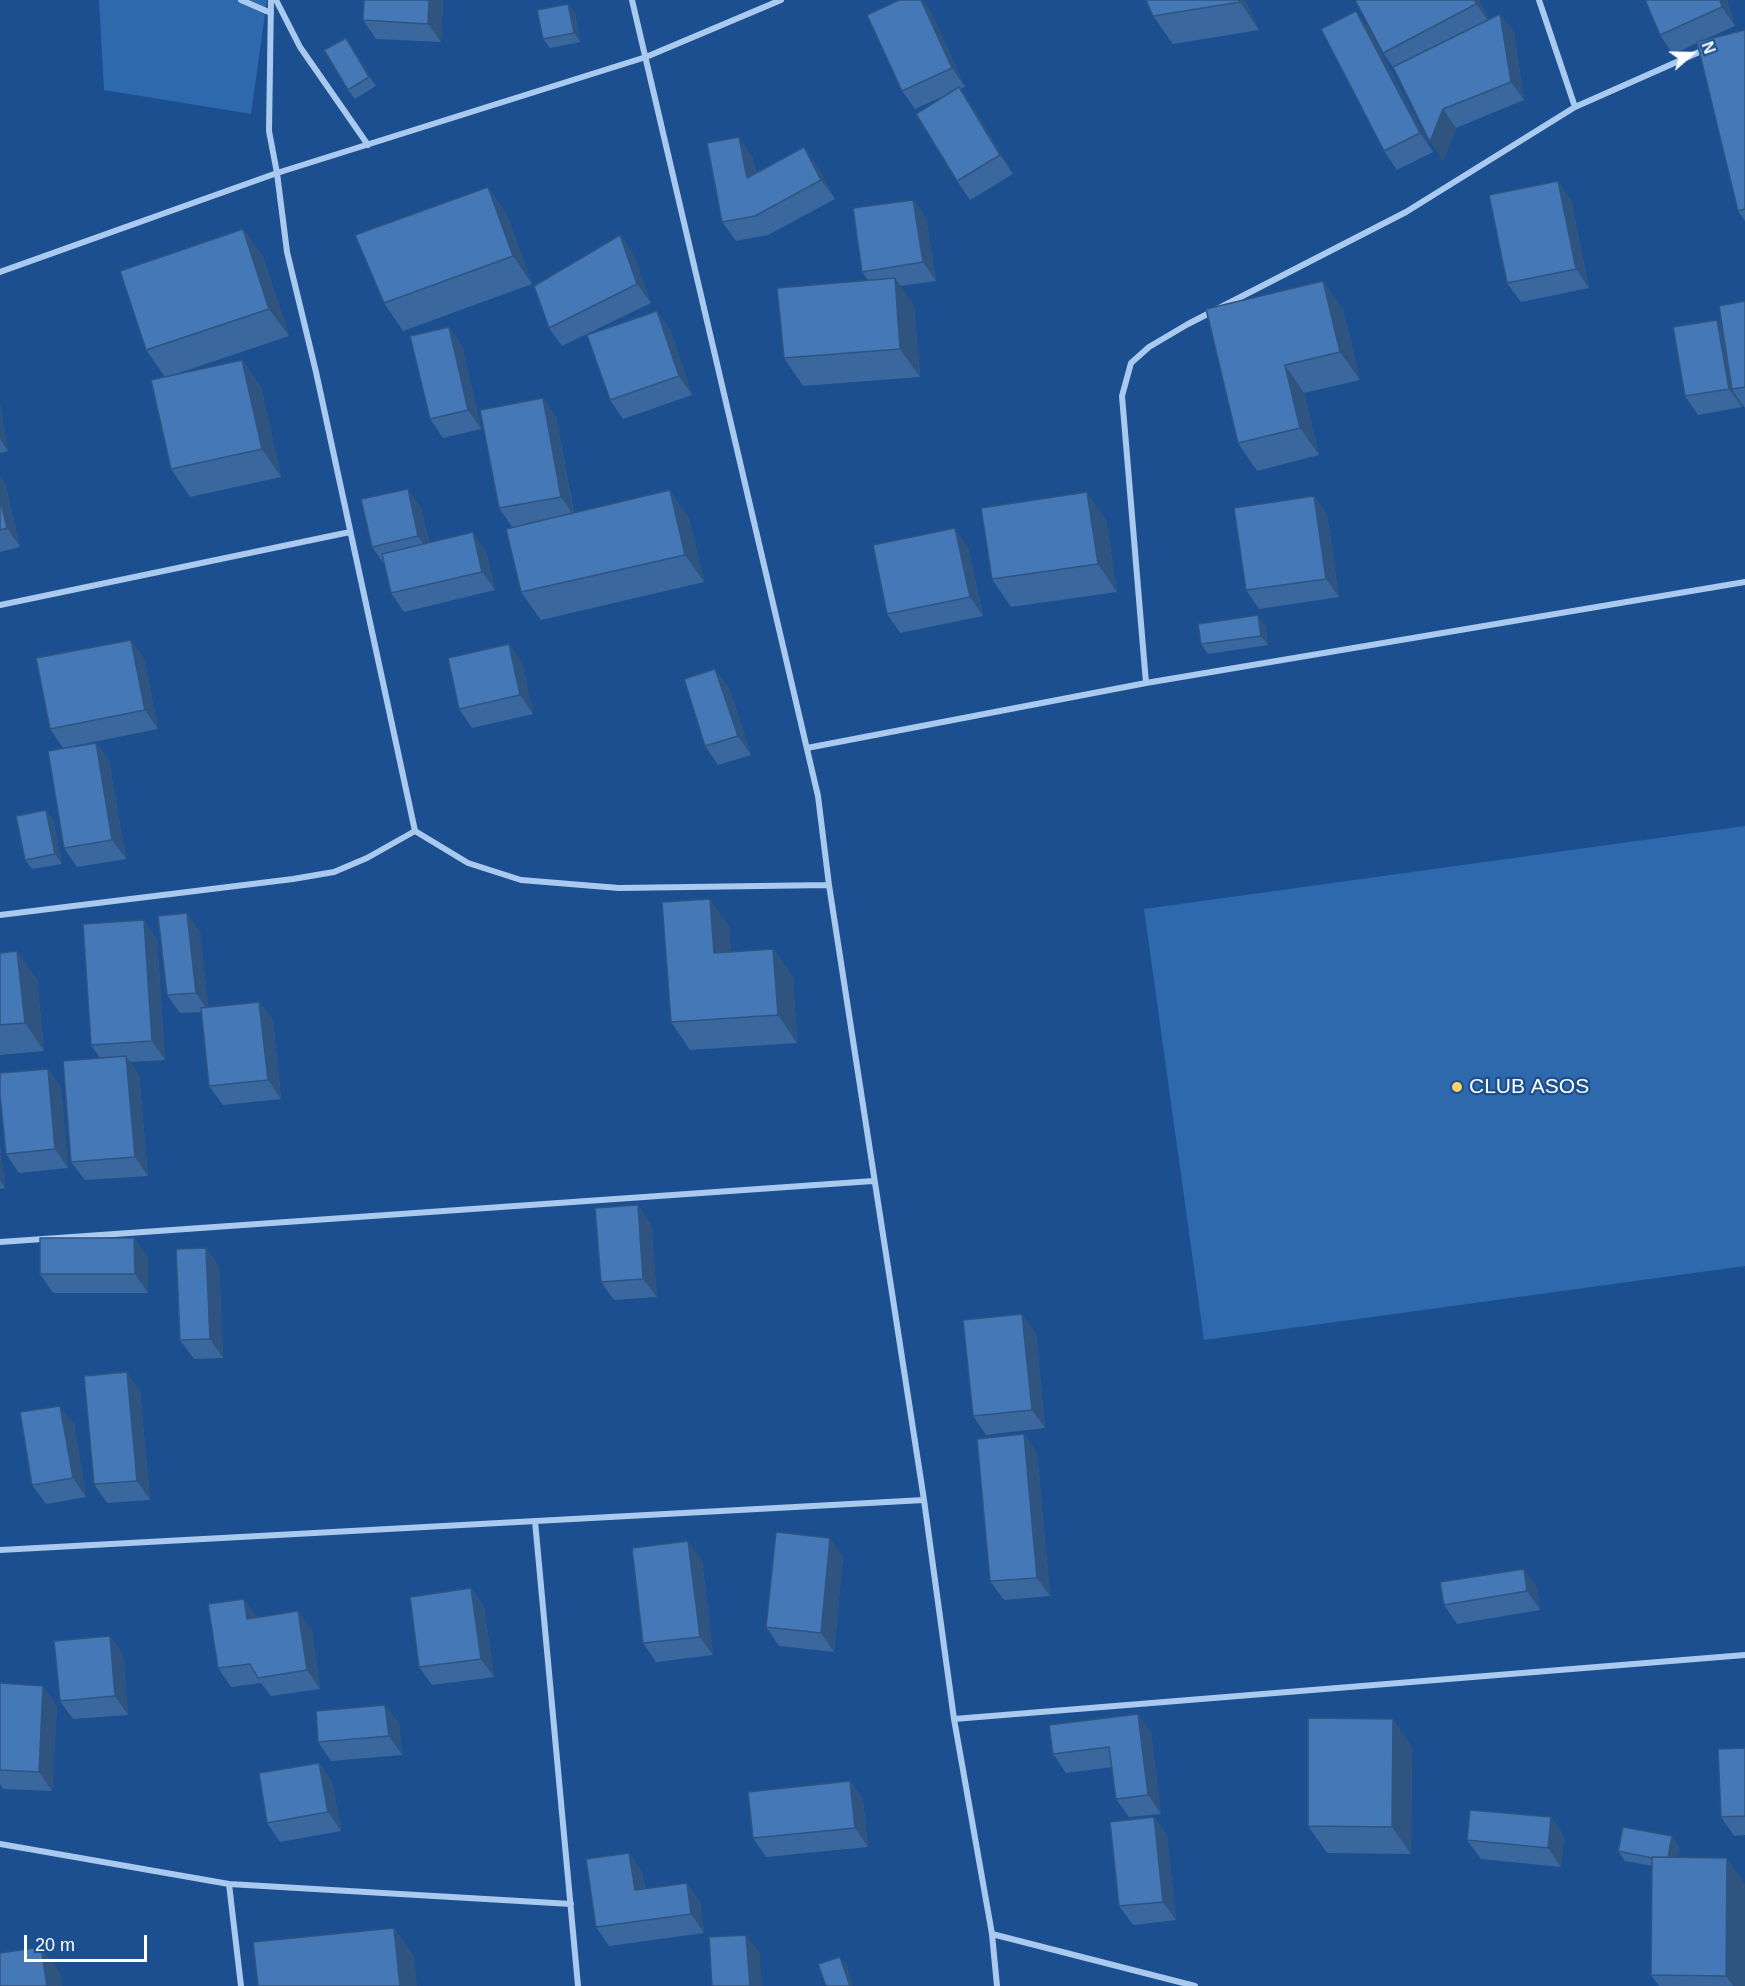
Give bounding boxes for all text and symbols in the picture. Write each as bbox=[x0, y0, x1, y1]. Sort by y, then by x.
north arrow bbox=[1661, 24, 1721, 84]
text: N bbox=[1698, 39, 1718, 56]
place label: CLUB ASOS bbox=[1469, 1074, 1589, 1100]
marker: CLUB ASOS bbox=[1450, 1080, 1464, 1094]
scale bar bbox=[27, 1923, 150, 1961]
text: 20 m bbox=[35, 1935, 75, 1955]

